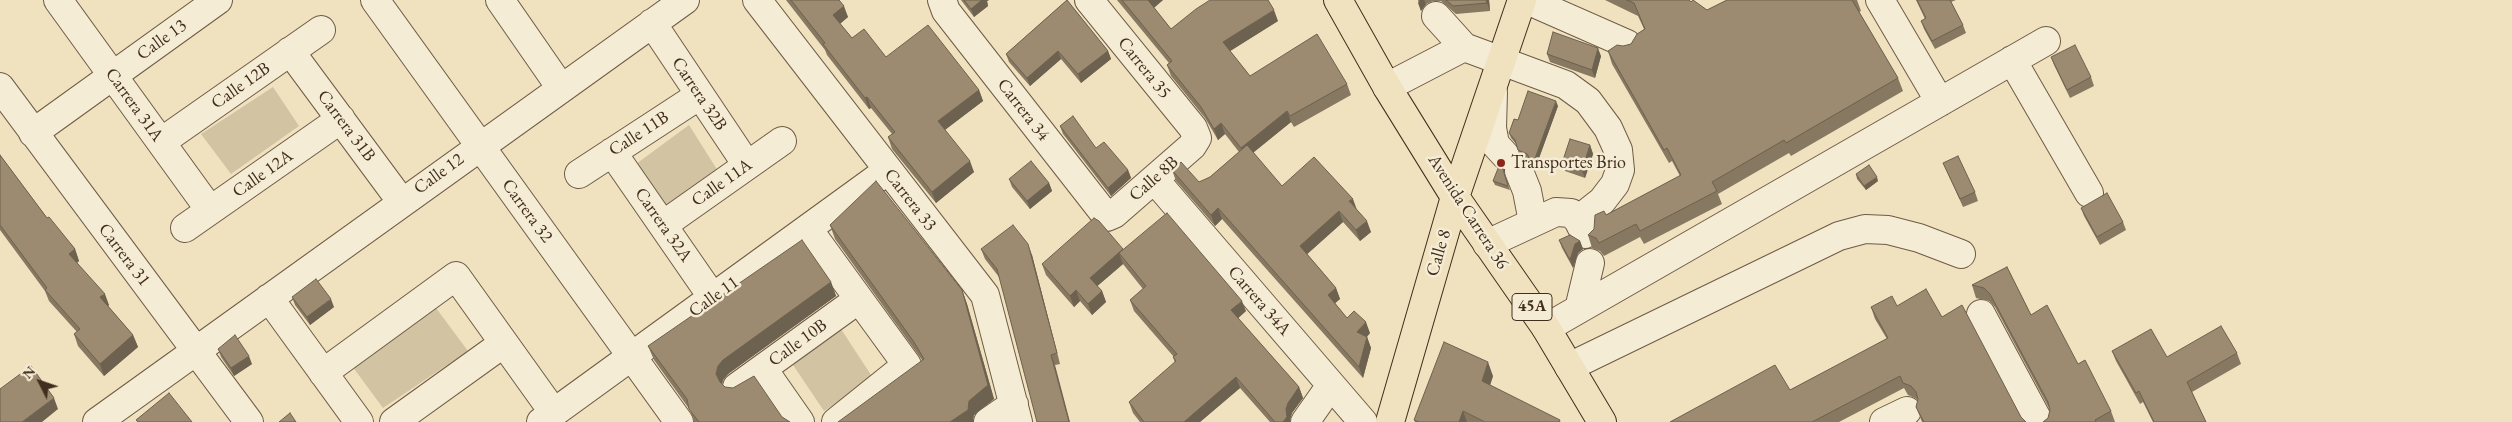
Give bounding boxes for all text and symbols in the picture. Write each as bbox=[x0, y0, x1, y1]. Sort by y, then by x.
street label: Calle 13 bbox=[133, 15, 191, 65]
street label: Carrera 35 bbox=[1113, 33, 1175, 103]
street label: Carrera 32B bbox=[667, 53, 731, 135]
street label: Calle 12B bbox=[207, 58, 275, 114]
street label: Carrera 31A bbox=[100, 64, 168, 146]
street label: Carrera 34 bbox=[992, 75, 1054, 145]
street label: Carrera 31B bbox=[312, 86, 380, 166]
street label: Calle 11B bbox=[605, 107, 673, 161]
street label: Calle 12A bbox=[229, 145, 297, 203]
street label: Calle 12 bbox=[410, 149, 468, 199]
street label: Avenida Carrera 36 bbox=[1423, 151, 1513, 273]
street label: Calle 8B bbox=[1125, 152, 1183, 206]
place label: Transportes Brio bbox=[1511, 152, 1626, 174]
street label: Calle 11A bbox=[688, 154, 756, 212]
marker: Transportes Brio bbox=[1495, 157, 1507, 169]
street label: Carrera 33 bbox=[879, 165, 941, 235]
street label: Carrera 32 bbox=[497, 175, 557, 247]
street label: Carrera 32A bbox=[630, 184, 696, 266]
street label: Carrera 31 bbox=[93, 219, 155, 291]
street label: Calle 8 bbox=[1422, 227, 1456, 279]
street label: Carrera 34A bbox=[1223, 262, 1295, 340]
street label: Calle 11 bbox=[685, 272, 743, 322]
road number: 45A bbox=[1512, 294, 1552, 320]
street label: Calle 10B bbox=[765, 315, 831, 371]
north arrow bbox=[15, 357, 65, 407]
text: N bbox=[18, 362, 39, 382]

